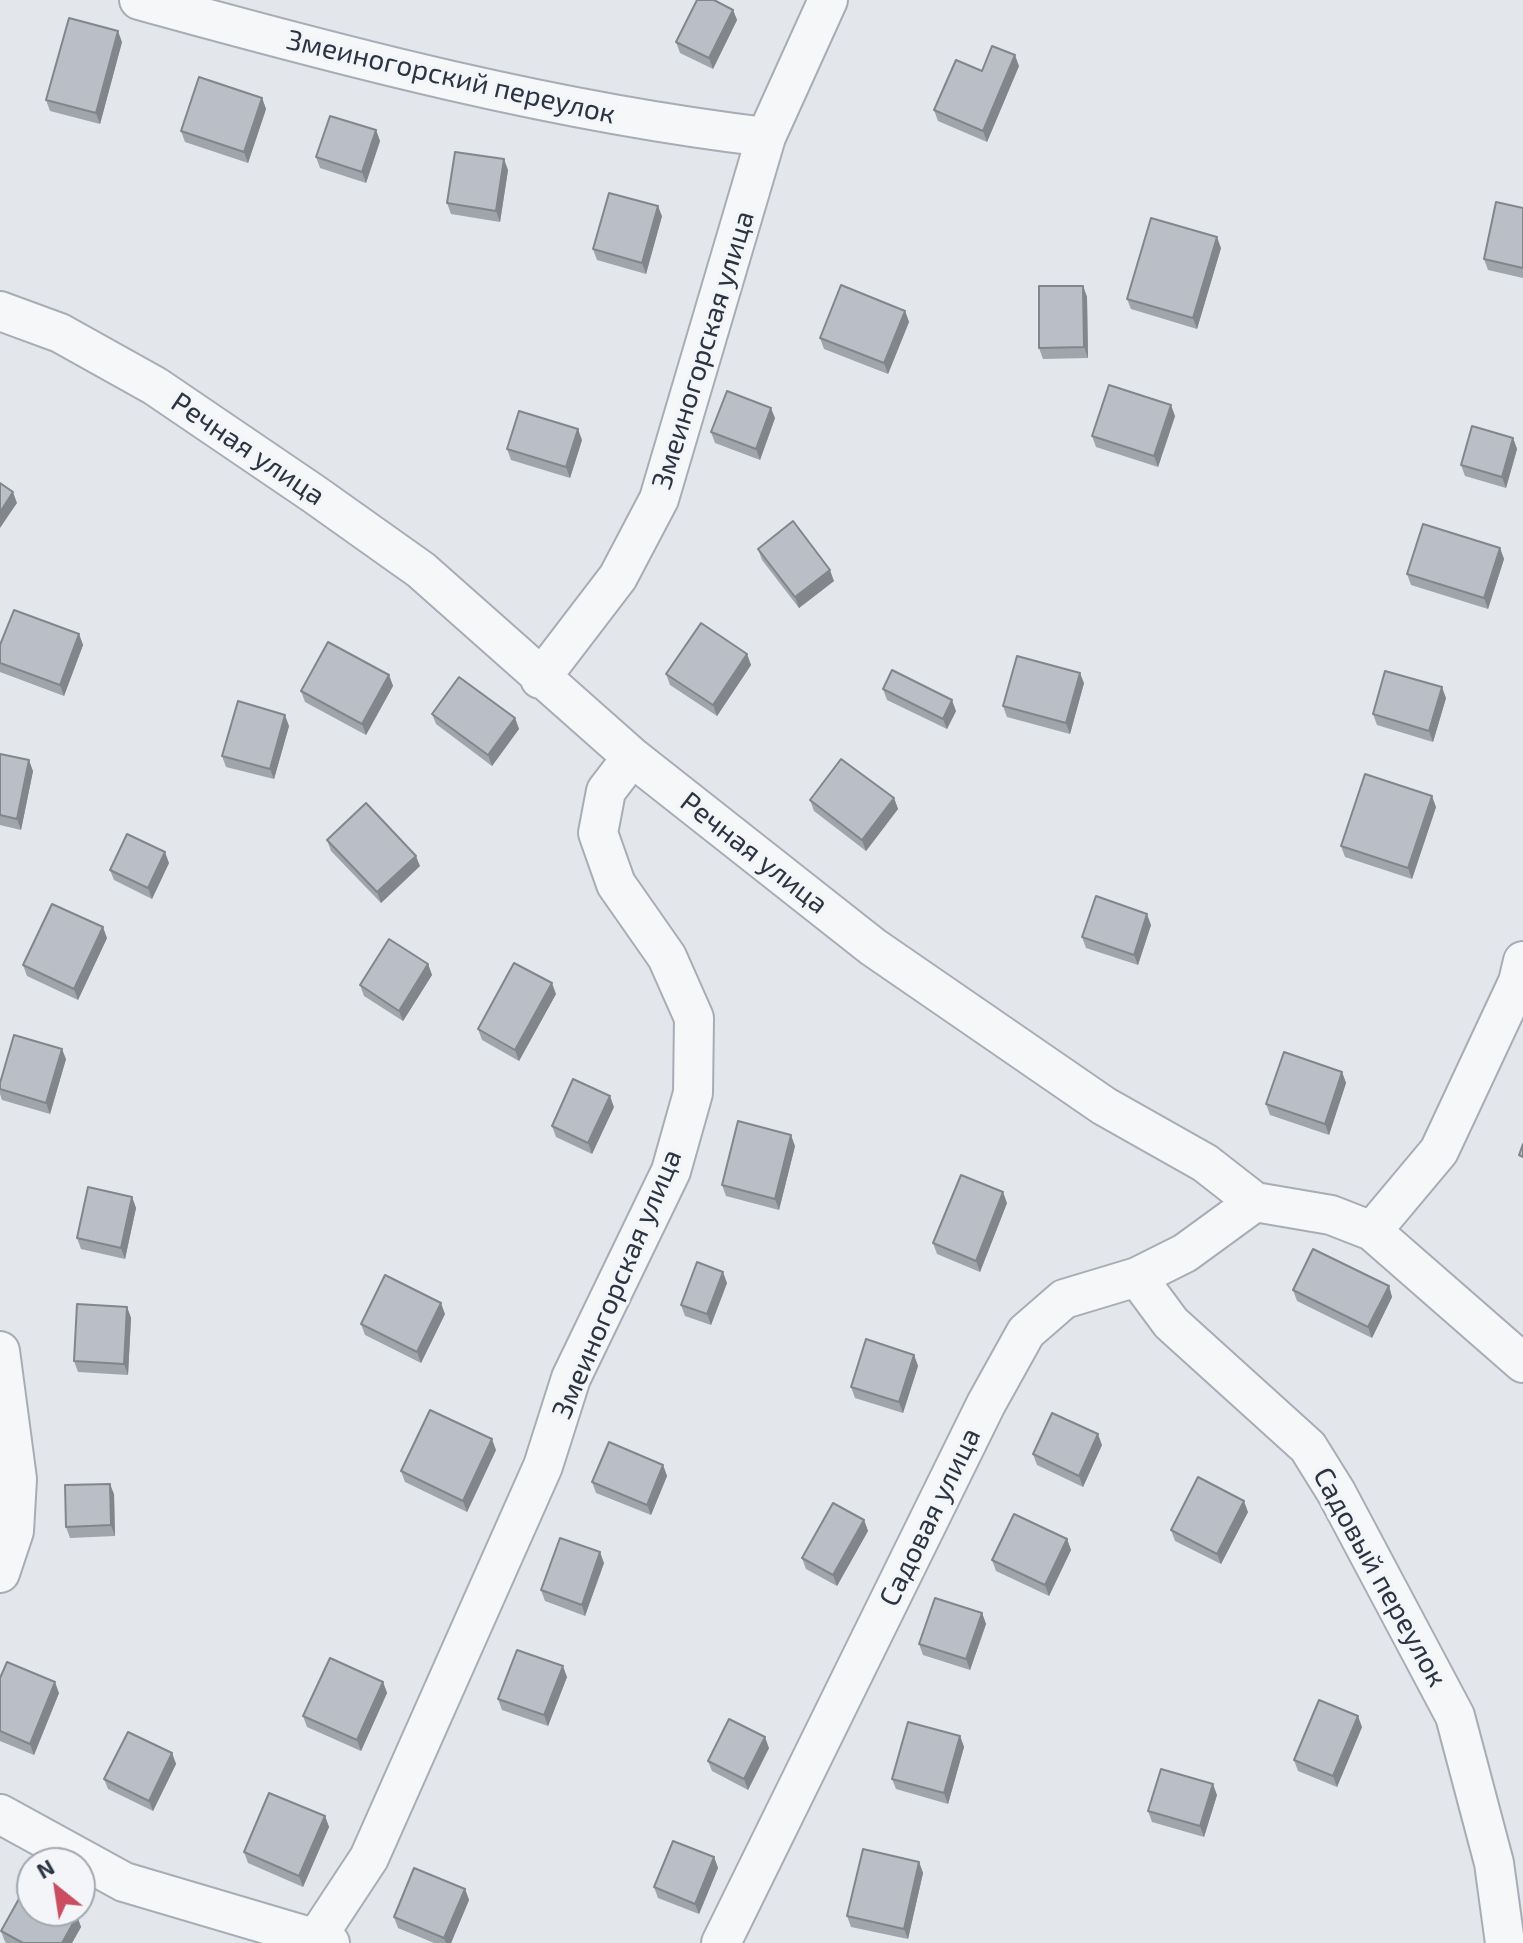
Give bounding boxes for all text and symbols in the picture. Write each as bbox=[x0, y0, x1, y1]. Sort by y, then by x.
street label: Змеиногорский переулок bbox=[283, 23, 619, 131]
street label: Змеиногорская улица bbox=[645, 207, 761, 493]
street label: Речная улица bbox=[165, 385, 331, 513]
street label: Речная улица bbox=[674, 785, 834, 921]
street label: Змеиногорская улица bbox=[545, 1144, 689, 1424]
street label: Садовая улица bbox=[872, 1422, 988, 1612]
street label: Садовый переулок bbox=[1306, 1462, 1454, 1692]
north arrow bbox=[16, 1847, 96, 1927]
text: N bbox=[32, 1853, 58, 1883]

